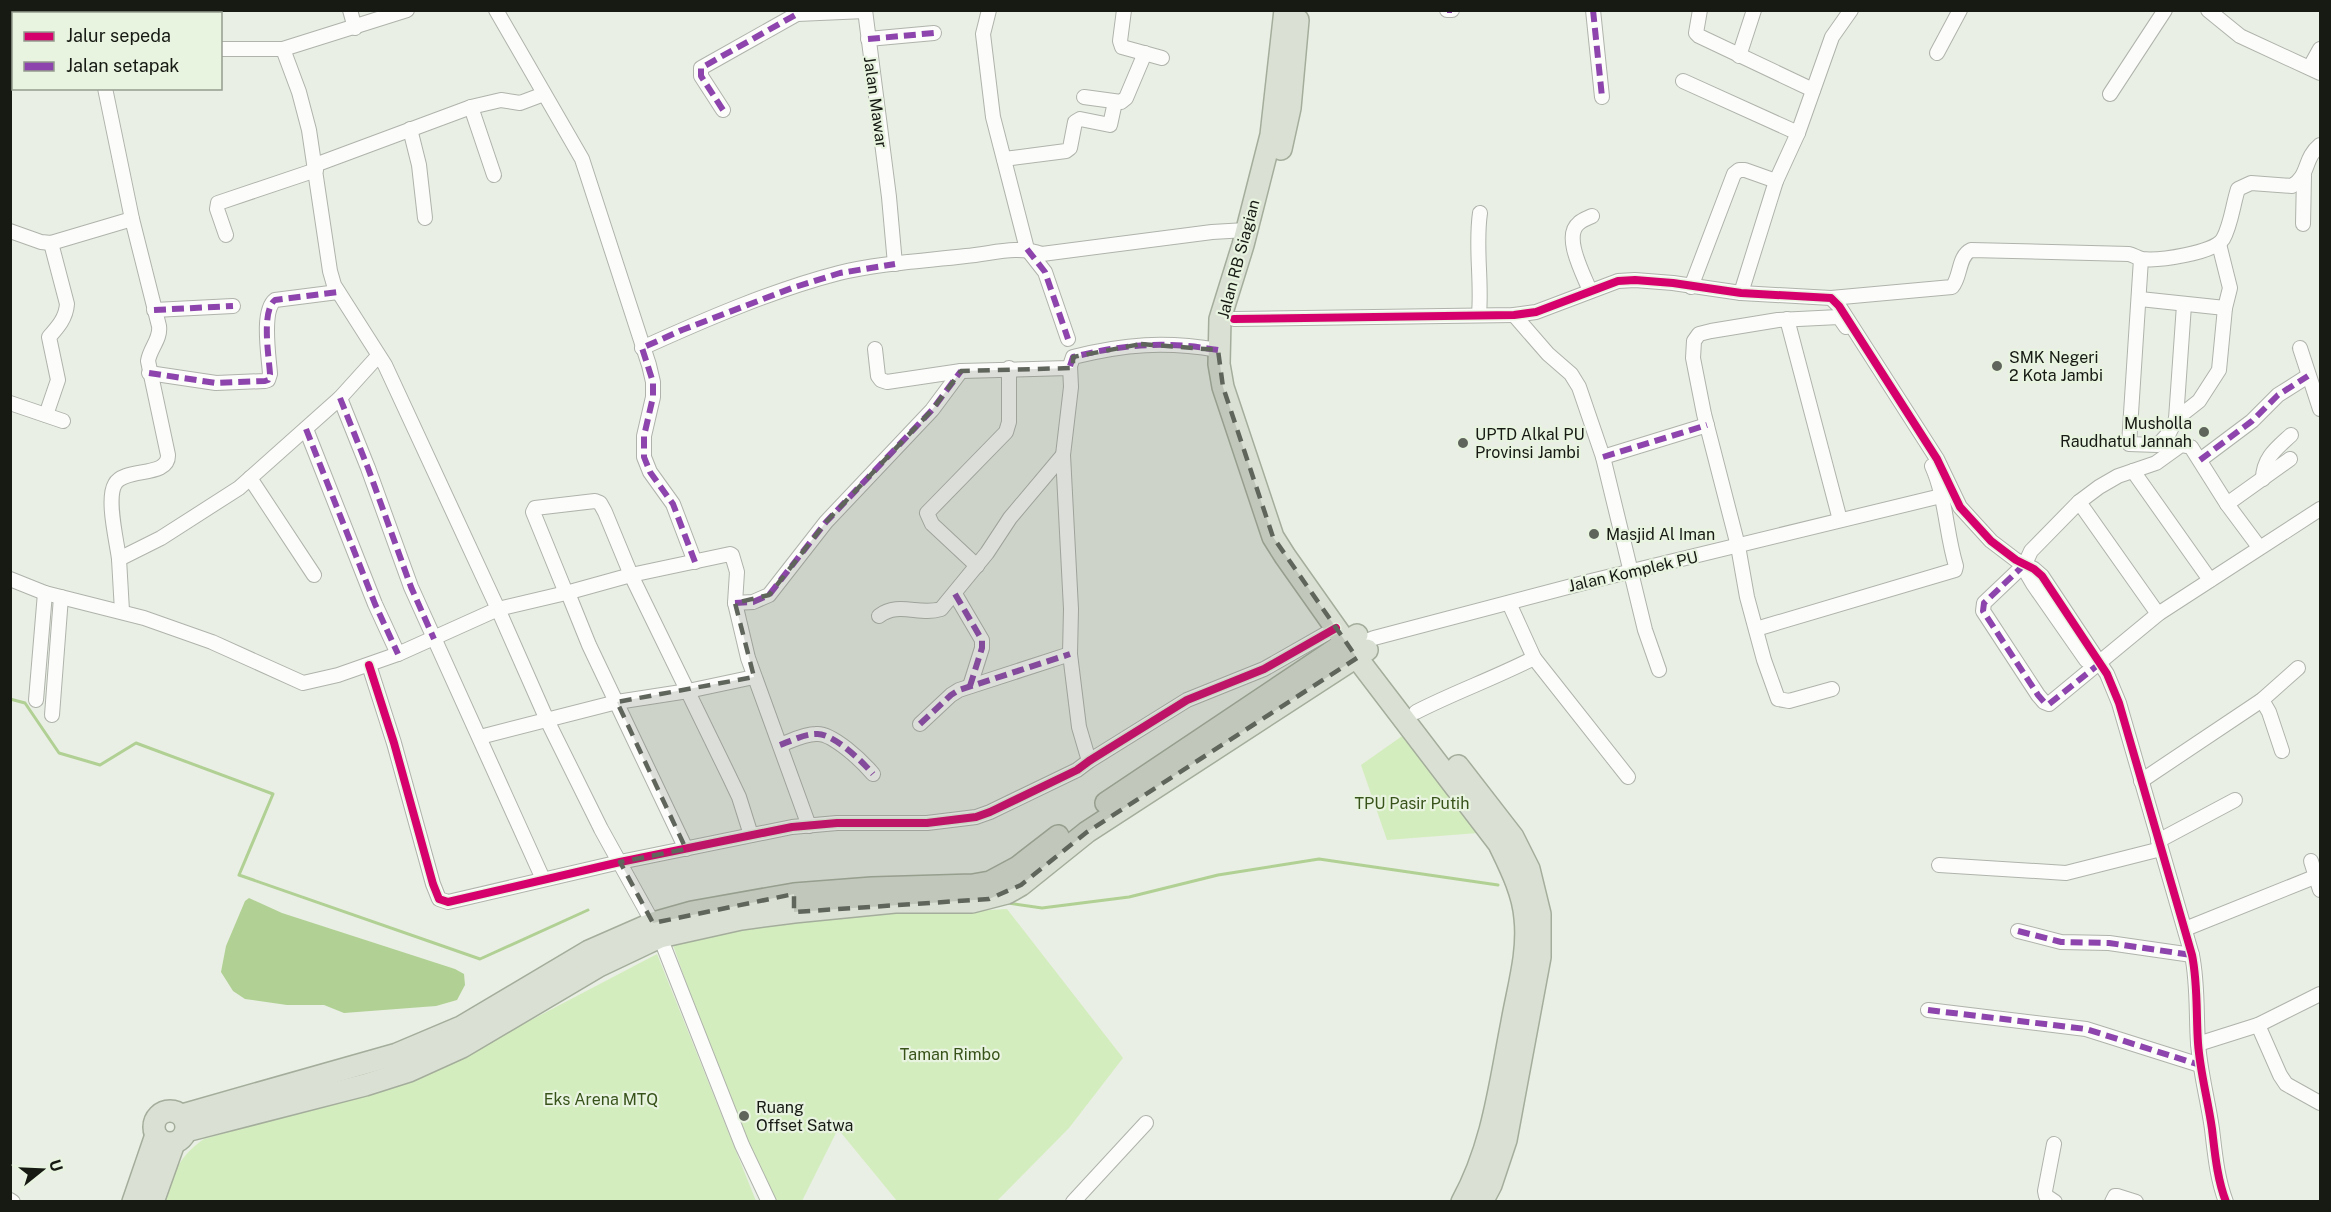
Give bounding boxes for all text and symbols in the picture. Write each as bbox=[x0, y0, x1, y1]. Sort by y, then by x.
legend bbox=[12, 12, 222, 90]
text: Jalur sepeda bbox=[66, 25, 171, 46]
text: Jalan setapak bbox=[66, 55, 179, 76]
street label: Jalan Mawar bbox=[860, 55, 891, 149]
street label: Jalan RB Siagian bbox=[1213, 197, 1264, 321]
place label: SMK Negeri 2 Kota Jambi bbox=[2009, 348, 2103, 385]
marker: SMK Negeri 2 Kota Jambi bbox=[1990, 359, 2004, 373]
place label: Musholla Raudhatul Jannah bbox=[2060, 414, 2192, 451]
place label: UPTD Alkal PU Provinsi Jambi bbox=[1475, 425, 1585, 462]
marker: Musholla Raudhatul Jannah bbox=[2197, 425, 2211, 439]
marker: UPTD Alkal PU Provinsi Jambi bbox=[1456, 436, 1470, 450]
place label: Masjid Al Iman bbox=[1606, 525, 1715, 544]
marker: Masjid Al Iman bbox=[1587, 527, 1601, 541]
street label: Jalan Komplek PU bbox=[1566, 547, 1700, 596]
park label: TPU Pasir Putih bbox=[1355, 794, 1469, 813]
park label: Taman Rimbo bbox=[900, 1045, 1000, 1064]
park label: Eks Arena MTQ bbox=[544, 1090, 658, 1109]
place label: Ruang Offset Satwa bbox=[756, 1098, 853, 1135]
marker: Ruang Offset Satwa bbox=[737, 1109, 751, 1123]
north arrow bbox=[12, 1140, 72, 1200]
text: U bbox=[45, 1157, 67, 1174]

